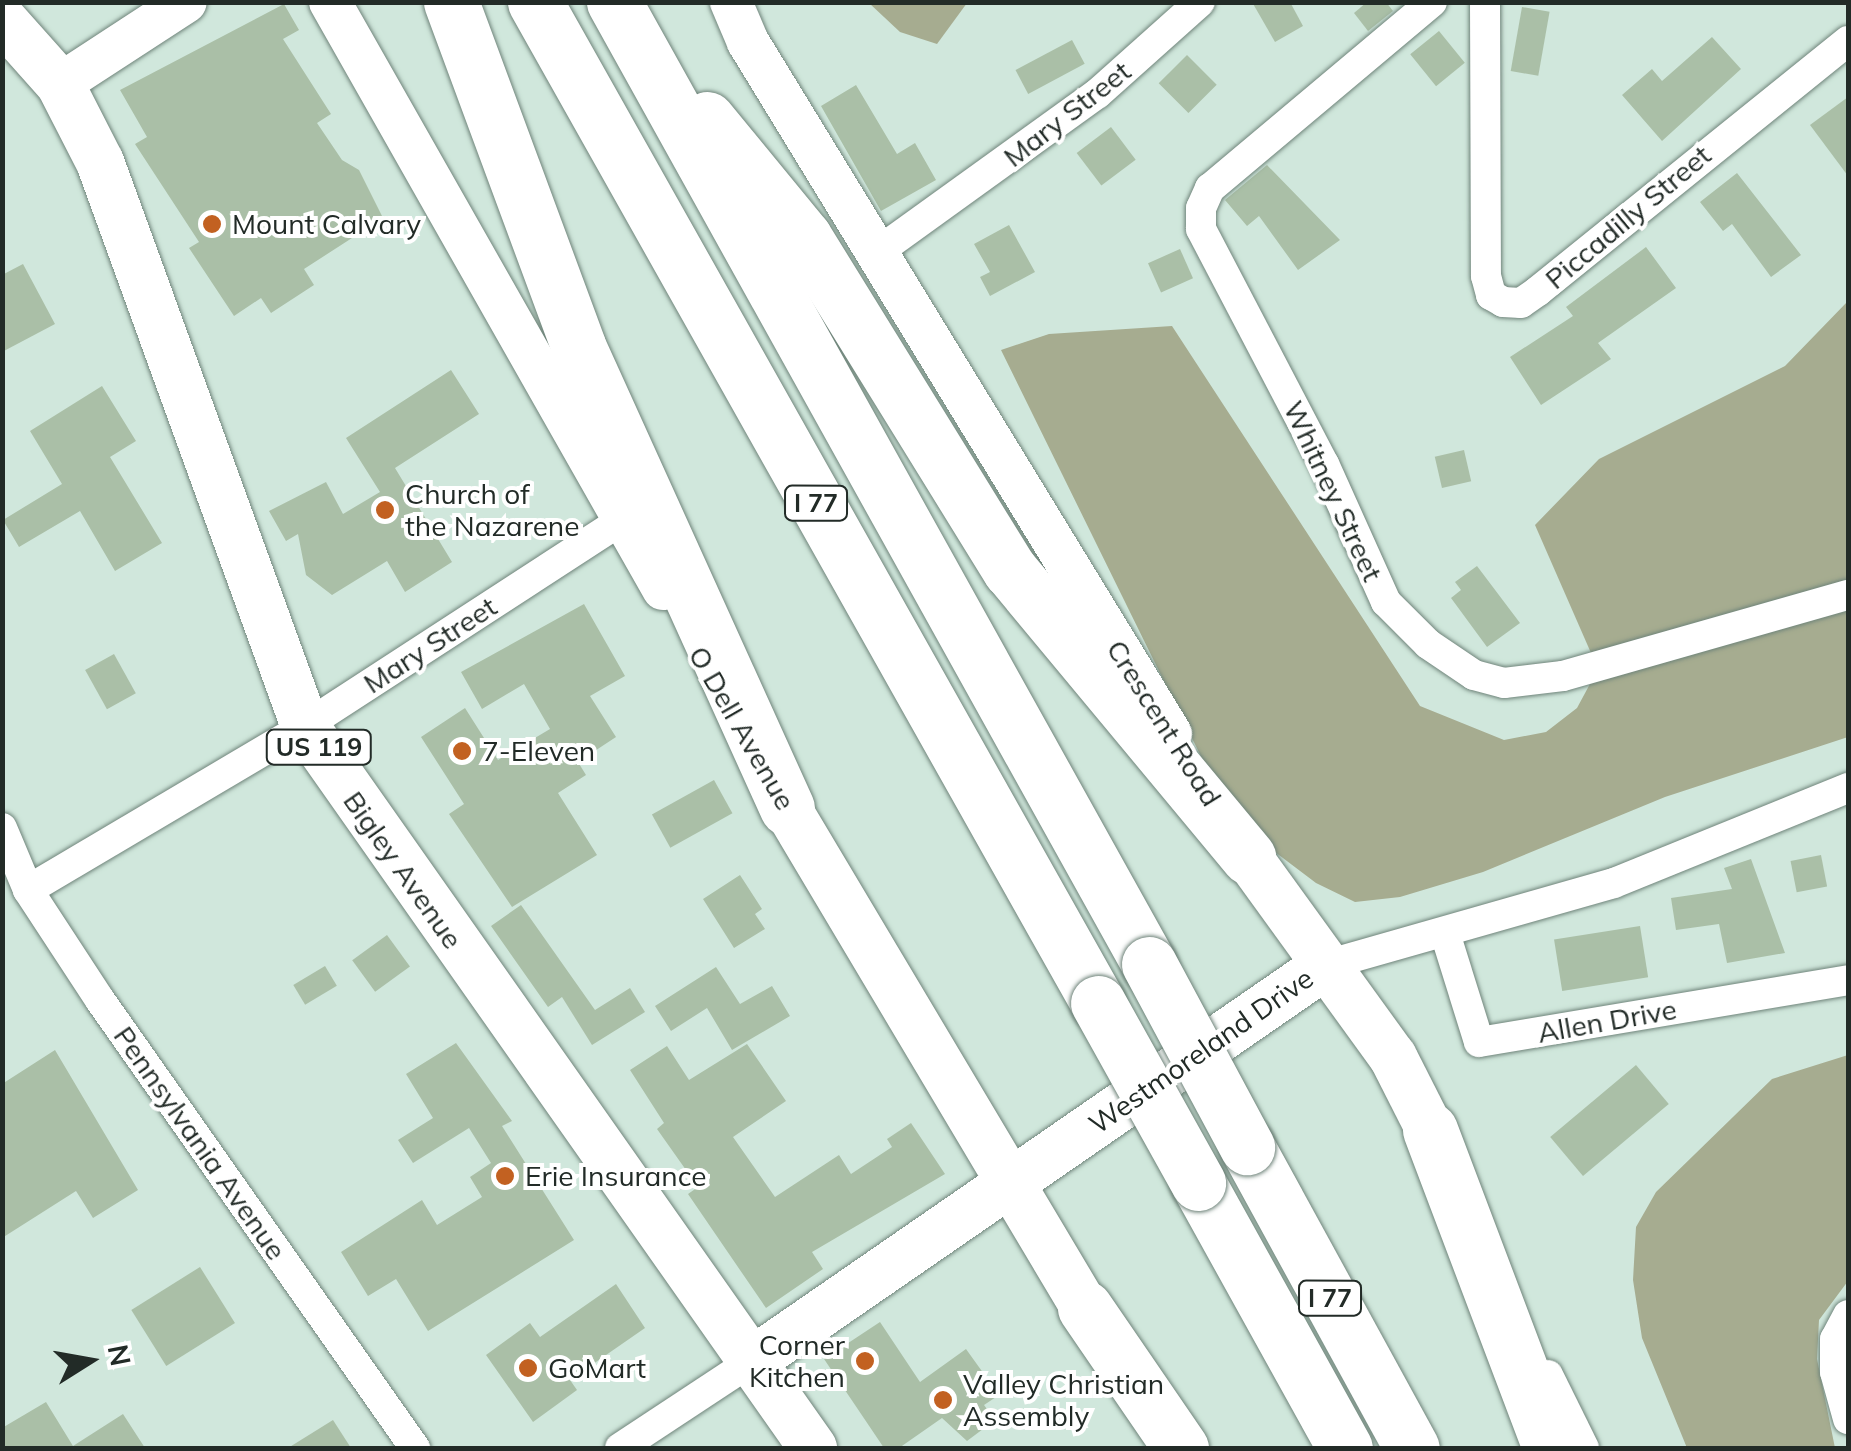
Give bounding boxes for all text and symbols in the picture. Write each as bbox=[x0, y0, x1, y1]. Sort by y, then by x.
street label: Mary Street bbox=[997, 54, 1137, 174]
street label: Piccadilly Street bbox=[1539, 138, 1717, 296]
place label: Mount Calvary bbox=[232, 207, 421, 241]
marker: Mount Calvary bbox=[201, 213, 223, 235]
street label: Whitney Street bbox=[1277, 396, 1389, 586]
place label: Church of the Nazarene bbox=[405, 477, 580, 543]
road number: I 77 bbox=[784, 483, 848, 523]
marker: Church of the Nazarene bbox=[374, 499, 396, 521]
street label: Mary Street bbox=[357, 590, 503, 700]
street label: Crescent Road bbox=[1100, 634, 1228, 812]
street label: O Dell Avenue bbox=[682, 640, 802, 816]
road number: US 119 bbox=[264, 727, 374, 767]
place label: 7-Eleven bbox=[482, 734, 595, 768]
marker: 7-Eleven bbox=[451, 740, 473, 762]
street label: Bigley Avenue bbox=[336, 785, 470, 955]
street label: Westmoreland Drive bbox=[1083, 961, 1319, 1141]
street label: Allen Drive bbox=[1535, 992, 1679, 1050]
street label: Pennsylvania Avenue bbox=[107, 1020, 293, 1266]
place label: Erie Insurance bbox=[525, 1159, 707, 1193]
marker: Erie Insurance bbox=[494, 1165, 516, 1187]
road number: I 77 bbox=[1298, 1278, 1362, 1318]
north arrow bbox=[40, 1311, 140, 1411]
place label: Corner Kitchen bbox=[749, 1328, 845, 1394]
text: N bbox=[101, 1341, 139, 1369]
marker: Corner Kitchen bbox=[854, 1350, 876, 1372]
place label: GoMart bbox=[548, 1351, 646, 1385]
marker: GoMart bbox=[517, 1357, 539, 1379]
place label: Valley Christian Assembly bbox=[963, 1367, 1164, 1433]
marker: Valley Christian Assembly bbox=[932, 1389, 954, 1411]

